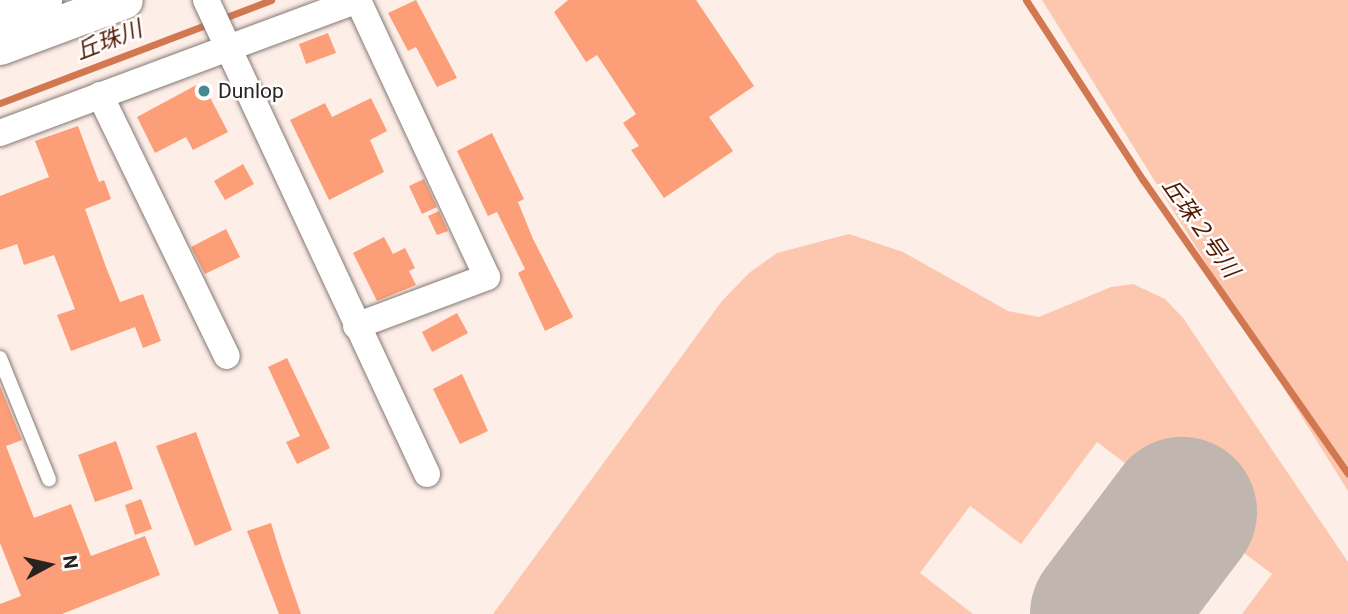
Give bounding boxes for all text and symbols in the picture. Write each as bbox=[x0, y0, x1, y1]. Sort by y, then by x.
water label: 丘珠川 bbox=[72, 16, 146, 66]
place label: Dunlop bbox=[218, 78, 284, 104]
marker: Dunlop bbox=[196, 83, 212, 99]
water label: 丘珠２号川 bbox=[1156, 173, 1244, 283]
north arrow bbox=[14, 530, 84, 600]
text: N bbox=[58, 554, 83, 570]

